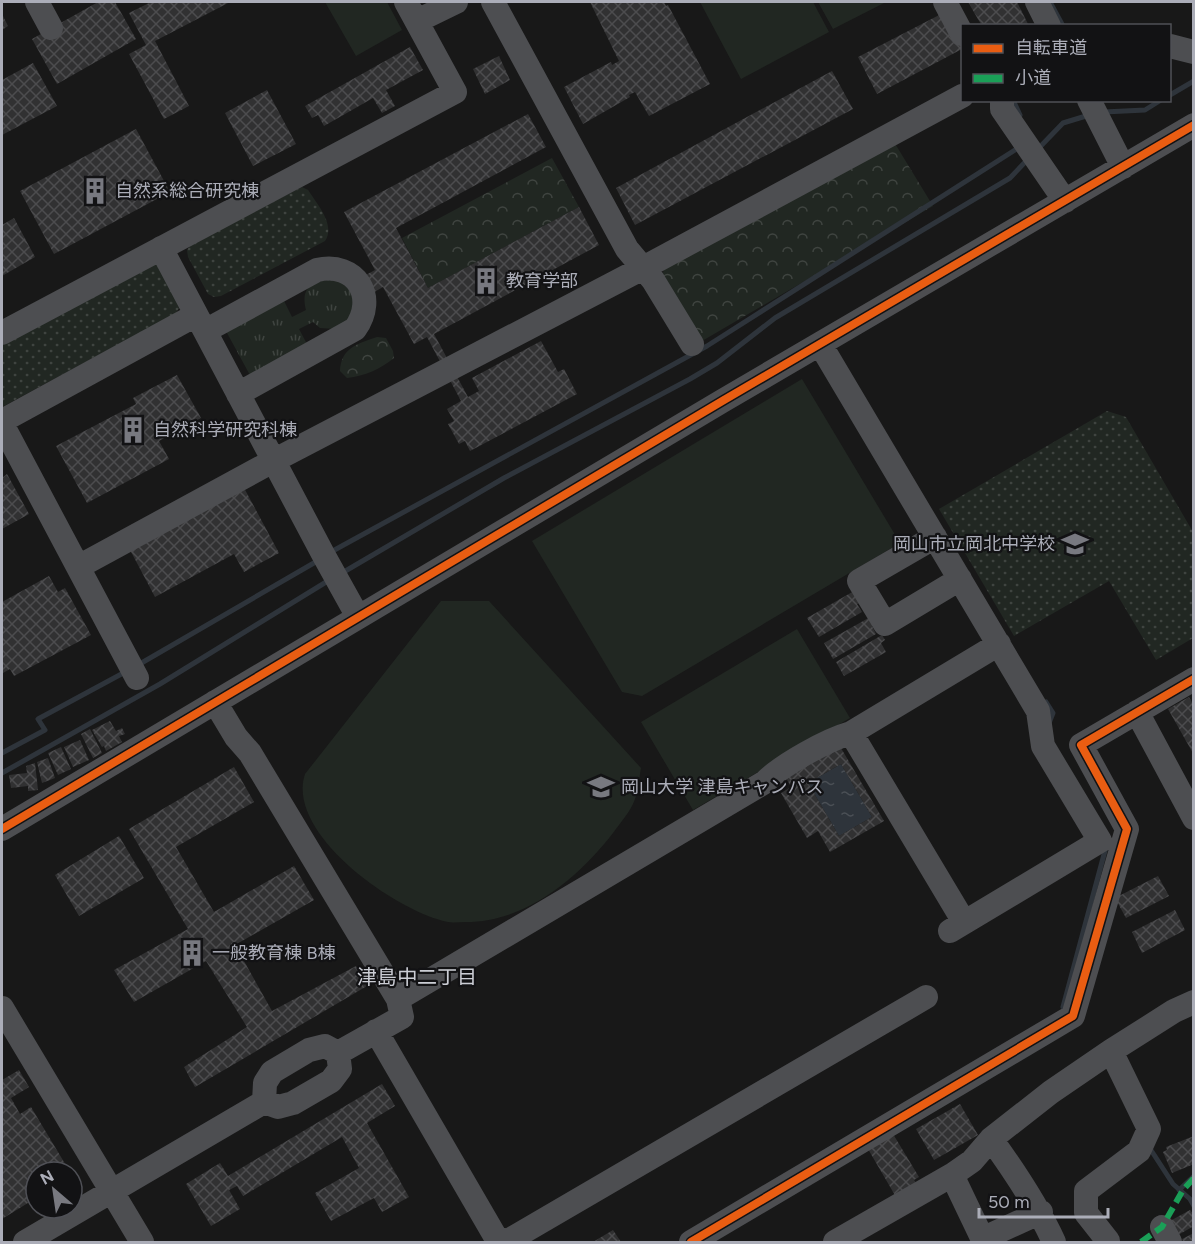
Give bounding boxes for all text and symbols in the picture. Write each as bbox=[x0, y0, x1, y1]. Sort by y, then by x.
legend bbox=[961, 24, 1171, 102]
text: 自転車道 bbox=[1015, 37, 1087, 59]
text: 小道 bbox=[1015, 67, 1051, 89]
building icon: 自然系総合研究棟 bbox=[80, 176, 110, 206]
place label: 自然系総合研究棟 bbox=[115, 180, 259, 202]
building icon: 教育学部 bbox=[471, 266, 501, 296]
place label: 教育学部 bbox=[506, 270, 578, 292]
building icon: 自然科学研究科棟 bbox=[118, 415, 148, 445]
place label: 自然科学研究科棟 bbox=[153, 419, 297, 441]
school or university icon: 岡山市立岡北中学校 bbox=[1060, 529, 1090, 559]
place label: 岡山市立岡北中学校 bbox=[893, 533, 1055, 555]
school or university icon: 岡山大学 津島キャンパス bbox=[586, 772, 616, 802]
place label: 岡山大学 津島キャンパス bbox=[621, 776, 823, 798]
building icon: 一般教育棟 B棟 bbox=[177, 938, 207, 968]
place label: 一般教育棟 B棟 bbox=[212, 942, 335, 964]
district label: 津島中二丁目 bbox=[357, 965, 477, 989]
north arrow bbox=[24, 1160, 84, 1220]
text: N bbox=[37, 1166, 57, 1189]
scale bar bbox=[979, 1181, 1108, 1219]
text: 50 m bbox=[988, 1191, 1030, 1213]

